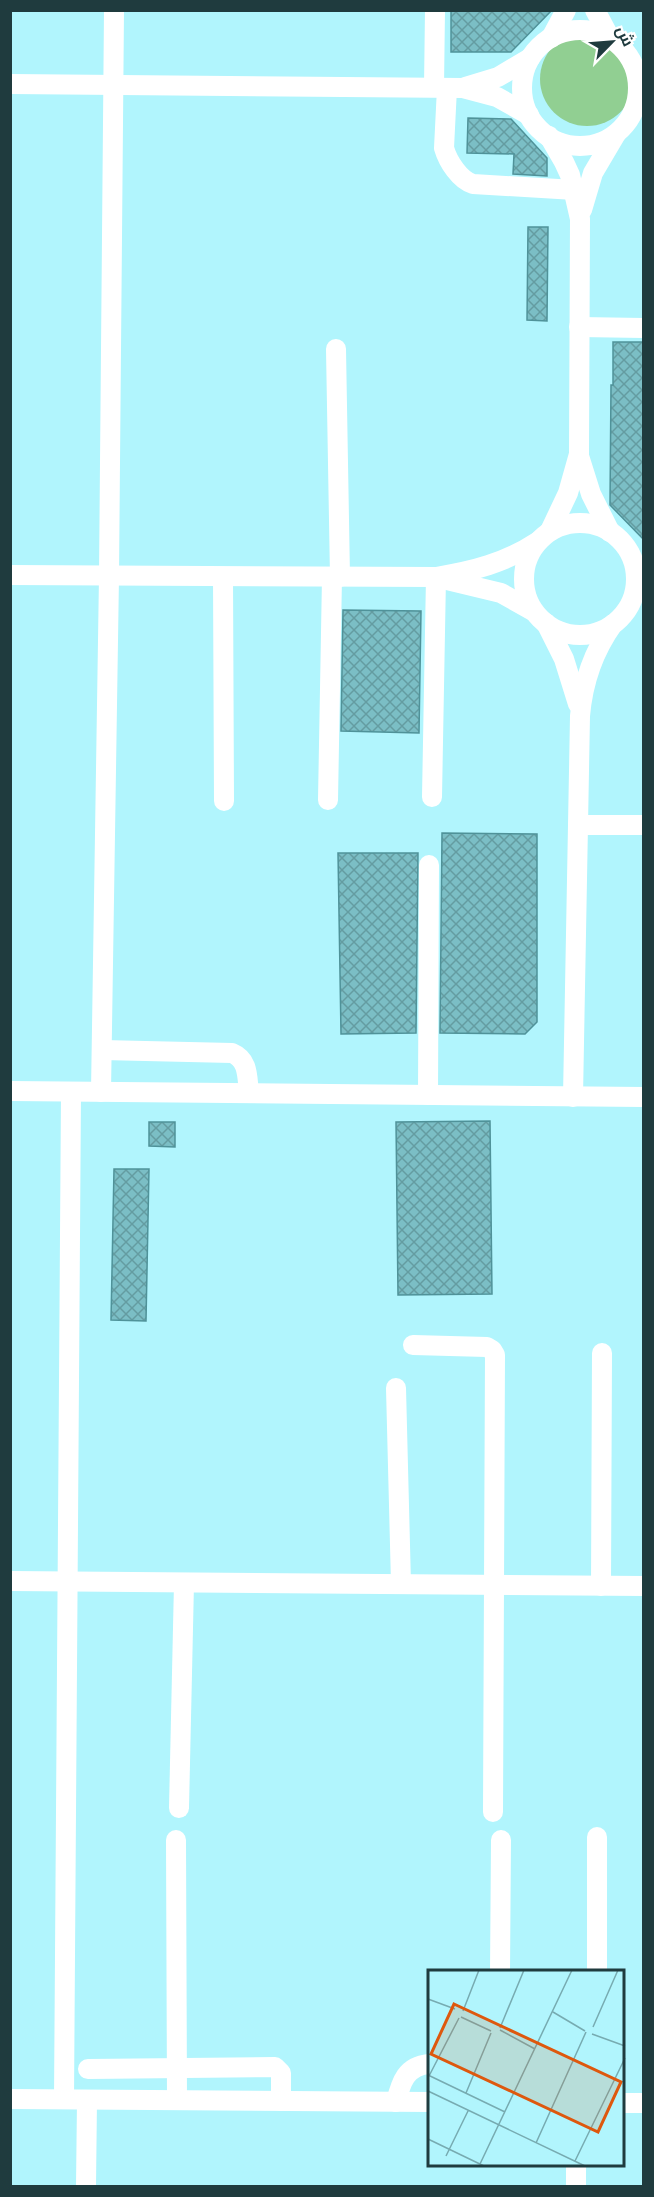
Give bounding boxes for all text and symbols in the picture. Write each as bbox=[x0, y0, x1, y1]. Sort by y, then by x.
north arrow bbox=[582, 12, 642, 72]
text: ش bbox=[612, 23, 637, 49]
inset map bbox=[428, 1970, 624, 2167]

